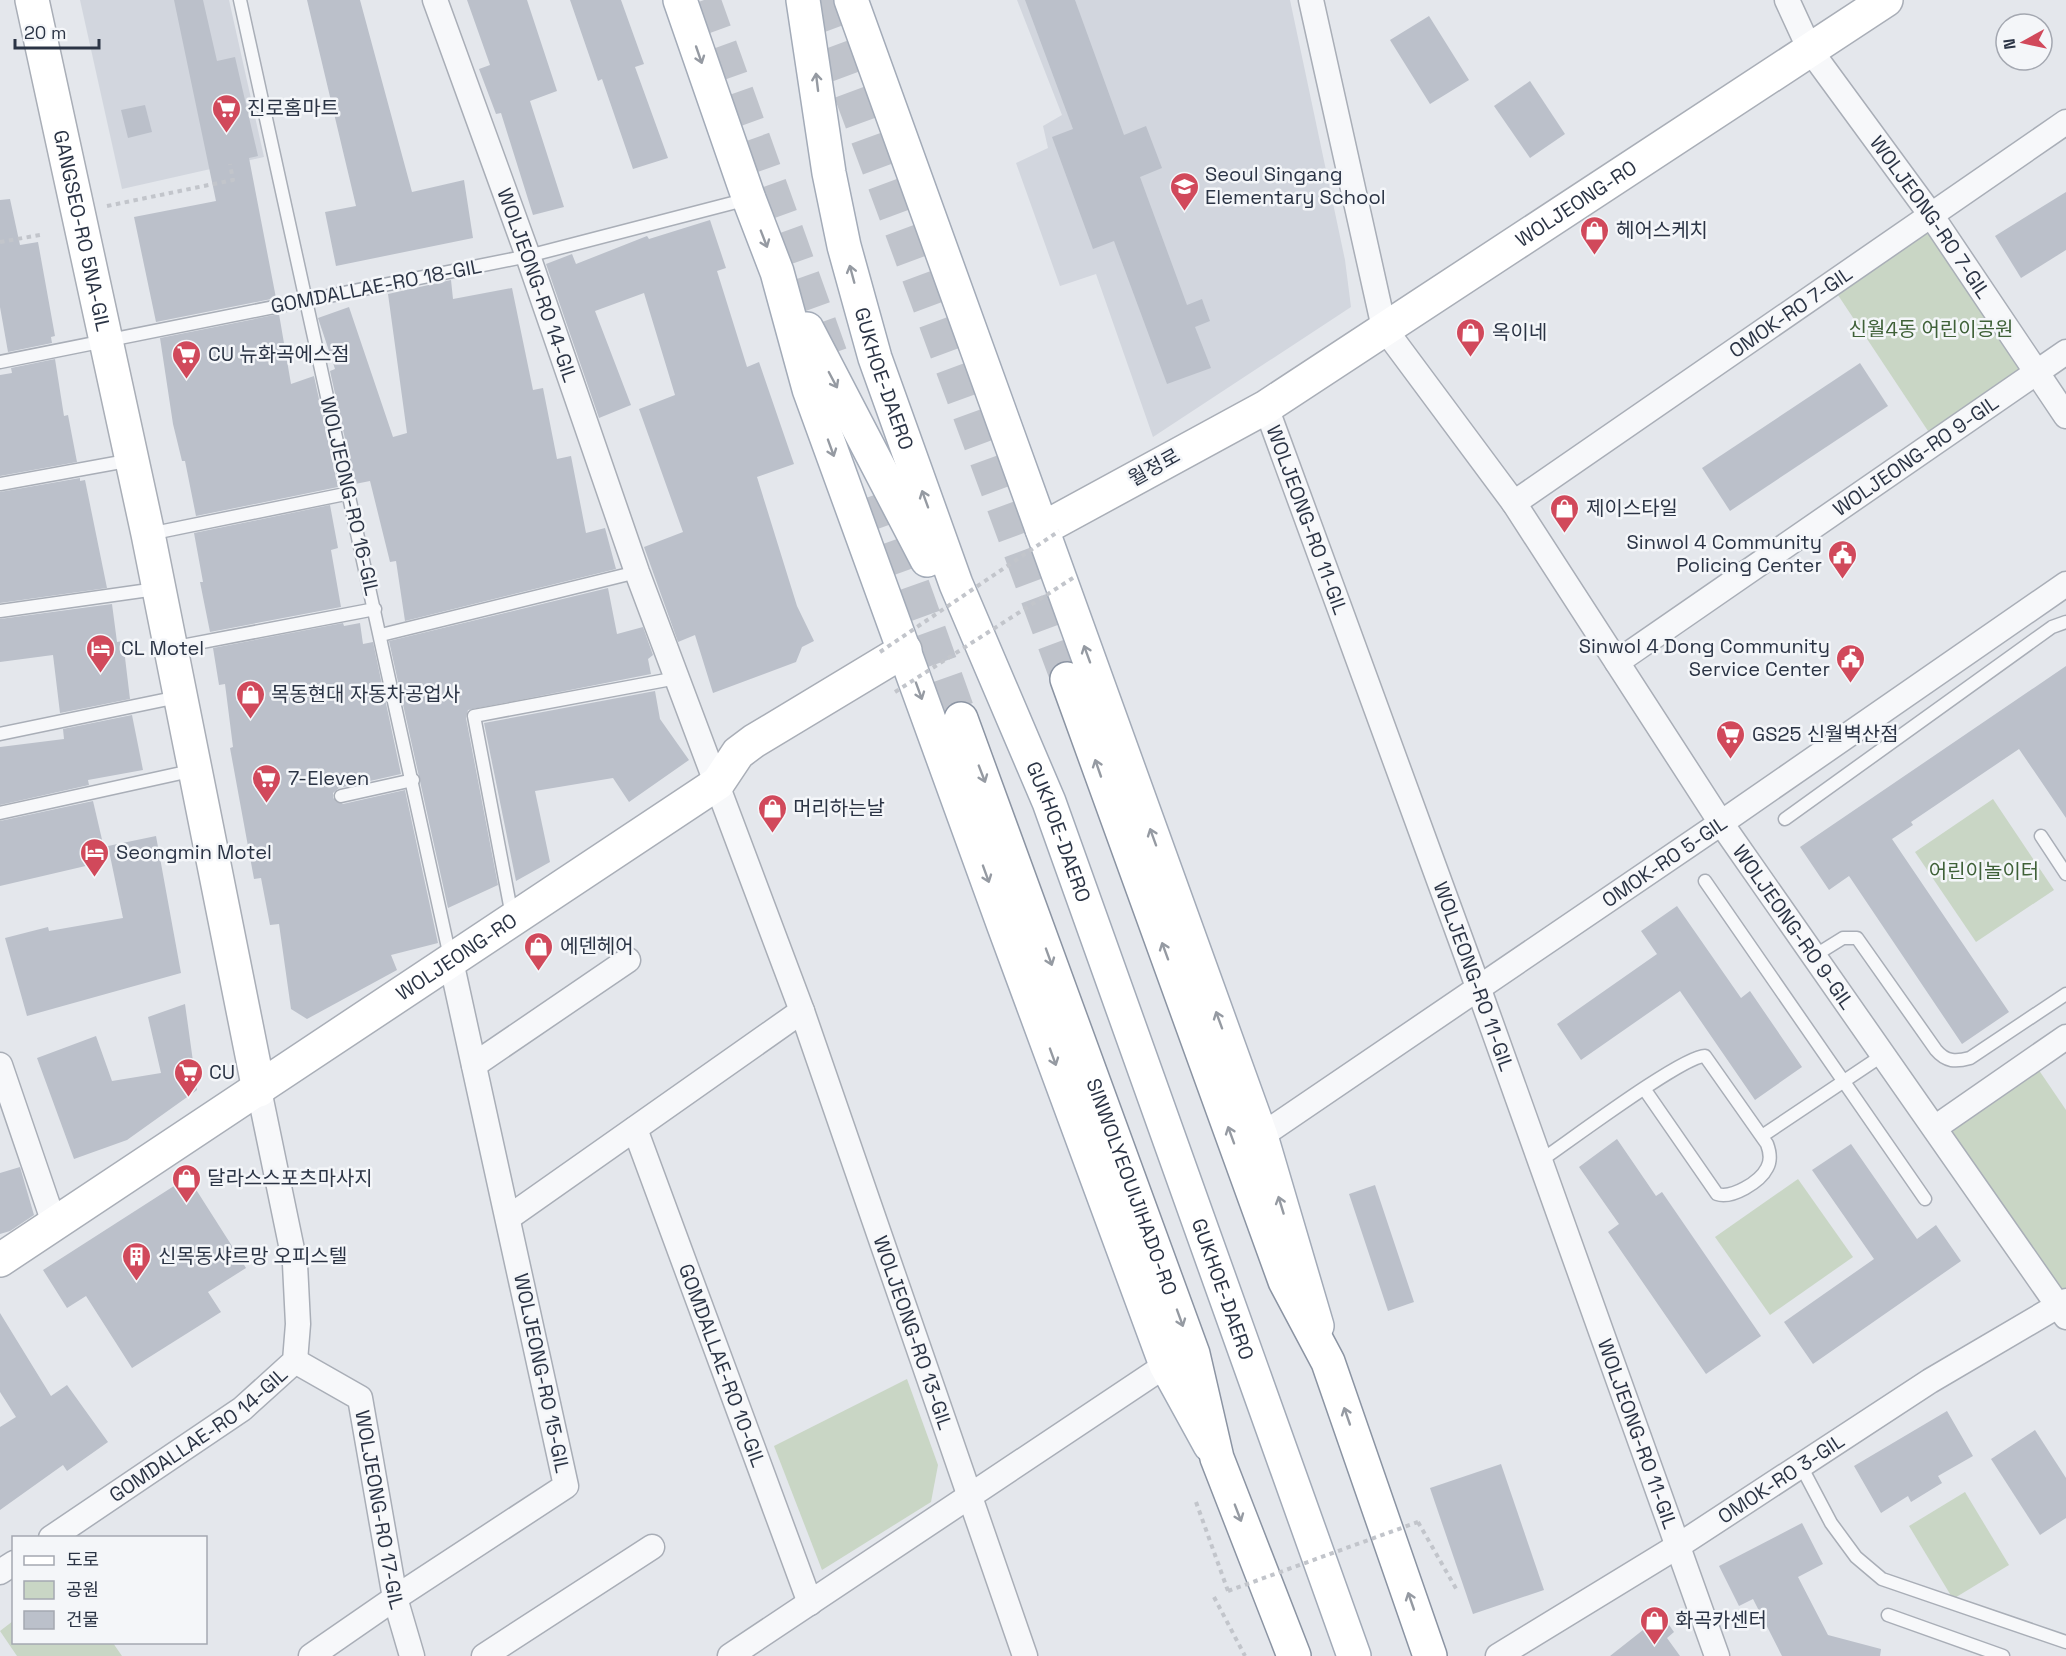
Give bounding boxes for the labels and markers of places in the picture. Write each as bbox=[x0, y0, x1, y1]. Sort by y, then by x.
supermarket icon: 진로홈마트 bbox=[210, 92, 242, 134]
place label: 진로홈마트 bbox=[247, 95, 339, 121]
place label: Seoul Singang Elementary School bbox=[1205, 161, 1386, 210]
school or university icon: Seoul Singang Elementary School bbox=[1168, 170, 1200, 212]
shop icon: 헤어스케치 bbox=[1579, 214, 1611, 256]
place label: 헤어스케치 bbox=[1616, 217, 1708, 243]
shop icon: 옥이네 bbox=[1455, 316, 1487, 358]
place label: 옥이네 bbox=[1492, 319, 1547, 345]
supermarket icon: CU 뉴화곡에스점 bbox=[171, 338, 203, 380]
place label: CU 뉴화곡에스점 bbox=[208, 341, 350, 367]
shop icon: 제이스타일 bbox=[1549, 492, 1581, 534]
place label: 제이스타일 bbox=[1586, 495, 1678, 521]
place label: Sinwol 4 Community Policing Center bbox=[1627, 529, 1822, 578]
public building icon: Sinwol 4 Community Policing Center bbox=[1827, 538, 1859, 580]
hotel icon: CL Motel bbox=[84, 632, 116, 674]
place label: Sinwol 4 Dong Community Service Center bbox=[1579, 633, 1830, 682]
place label: CL Motel bbox=[121, 635, 204, 661]
public building icon: Sinwol 4 Dong Community Service Center bbox=[1835, 642, 1867, 684]
shop icon: 목동현대 자동차공업사 bbox=[234, 678, 266, 720]
place label: 목동현대 자동차공업사 bbox=[271, 681, 460, 707]
supermarket icon: GS25 신월벽산점 bbox=[1715, 718, 1747, 760]
place label: GS25 신월벽산점 bbox=[1752, 721, 1899, 747]
supermarket icon: 7-Eleven bbox=[251, 762, 283, 804]
place label: 7-Eleven bbox=[288, 765, 369, 791]
shop icon: 머리하는날 bbox=[756, 792, 788, 834]
place label: 머리하는날 bbox=[793, 795, 885, 821]
hotel icon: Seongmin Motel bbox=[79, 836, 111, 878]
place label: Seongmin Motel bbox=[116, 839, 272, 865]
shop icon: 에덴헤어 bbox=[523, 930, 555, 972]
place label: 에덴헤어 bbox=[560, 933, 634, 959]
supermarket icon: CU bbox=[172, 1056, 204, 1098]
place label: CU bbox=[209, 1059, 235, 1085]
shop icon: 달라스스포츠마사지 bbox=[170, 1162, 202, 1204]
place label: 달라스스포츠마사지 bbox=[207, 1165, 373, 1191]
building icon: 신목동샤르망 오피스텔 bbox=[121, 1240, 153, 1282]
place label: 신목동샤르망 오피스텔 bbox=[158, 1243, 347, 1269]
shop icon: 화곡카센터 bbox=[1638, 1604, 1670, 1646]
place label: 화곡카센터 bbox=[1675, 1607, 1767, 1633]

